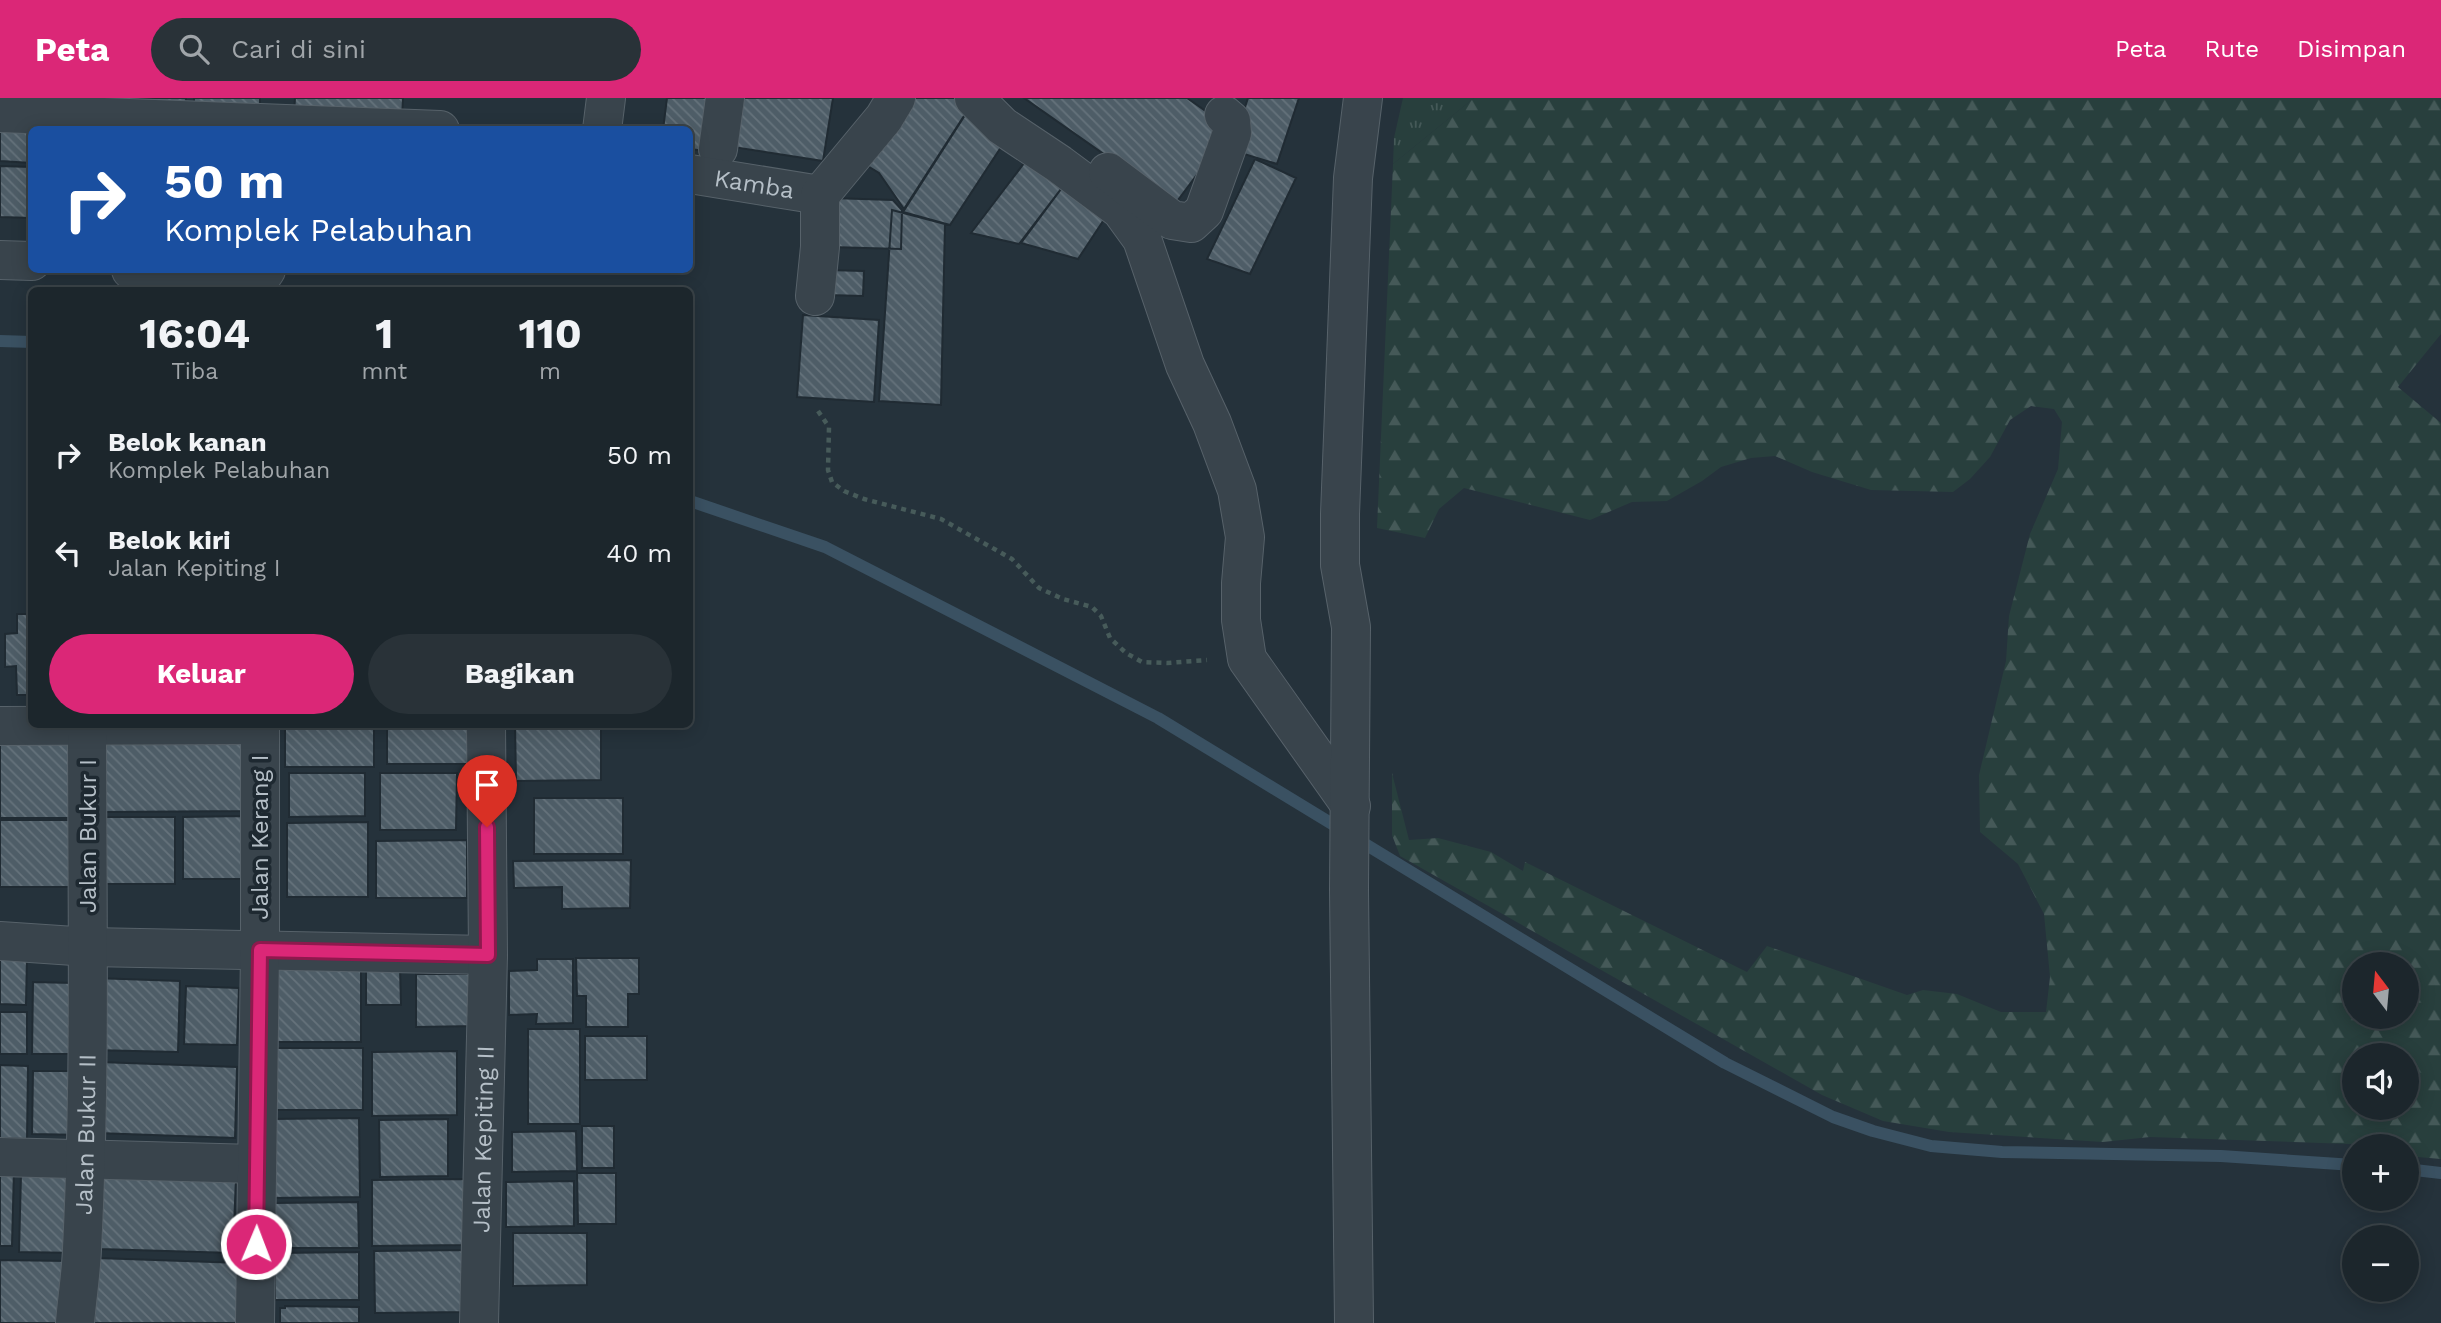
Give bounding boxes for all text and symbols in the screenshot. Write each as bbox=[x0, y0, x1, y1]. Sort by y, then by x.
search box bbox=[151, 18, 641, 81]
text: Peta bbox=[35, 30, 109, 69]
icon: search bbox=[175, 30, 213, 68]
text: Cari di sini bbox=[231, 34, 366, 64]
text: Peta bbox=[2115, 35, 2167, 63]
text: Rute bbox=[2205, 35, 2259, 63]
text: Disimpan bbox=[2297, 35, 2406, 63]
text: 50 m bbox=[164, 152, 284, 210]
icon: right bbox=[49, 154, 140, 245]
street label: Kamba bbox=[712, 164, 796, 205]
text: Komplek Pelabuhan bbox=[164, 211, 473, 249]
text: 16:04 bbox=[139, 309, 250, 358]
text: 1 bbox=[375, 309, 393, 358]
text: 110 bbox=[518, 309, 582, 358]
text: Tiba bbox=[171, 358, 218, 385]
text: mnt bbox=[361, 358, 407, 385]
text: m bbox=[539, 358, 561, 385]
text: Belok kanan bbox=[108, 427, 267, 457]
icon: right bbox=[49, 436, 87, 474]
text: 50 m bbox=[607, 440, 672, 470]
text: Komplek Pelabuhan bbox=[108, 457, 330, 484]
text: Belok kiri bbox=[108, 525, 231, 555]
icon: left bbox=[49, 534, 87, 572]
text: 40 m bbox=[606, 538, 672, 568]
text: Jalan Kepiting I bbox=[108, 555, 281, 582]
button: Keluar bbox=[49, 634, 354, 714]
button: Bagikan bbox=[368, 634, 672, 714]
street label: Jalan Kerang I bbox=[246, 754, 274, 920]
pin bbox=[457, 755, 517, 827]
street label: Jalan Bukur I bbox=[74, 759, 102, 913]
icon: arrive bbox=[468, 766, 506, 804]
north arrow bbox=[2342, 952, 2418, 1029]
map controls bbox=[2342, 952, 2419, 1302]
button: sound bbox=[2342, 1043, 2419, 1120]
street label: Jalan Kepiting II bbox=[467, 1045, 500, 1233]
street label: Jalan Bukur II bbox=[70, 1054, 102, 1216]
button: + bbox=[2342, 1134, 2419, 1211]
position arrow bbox=[219, 1207, 293, 1281]
button: − bbox=[2342, 1225, 2419, 1302]

